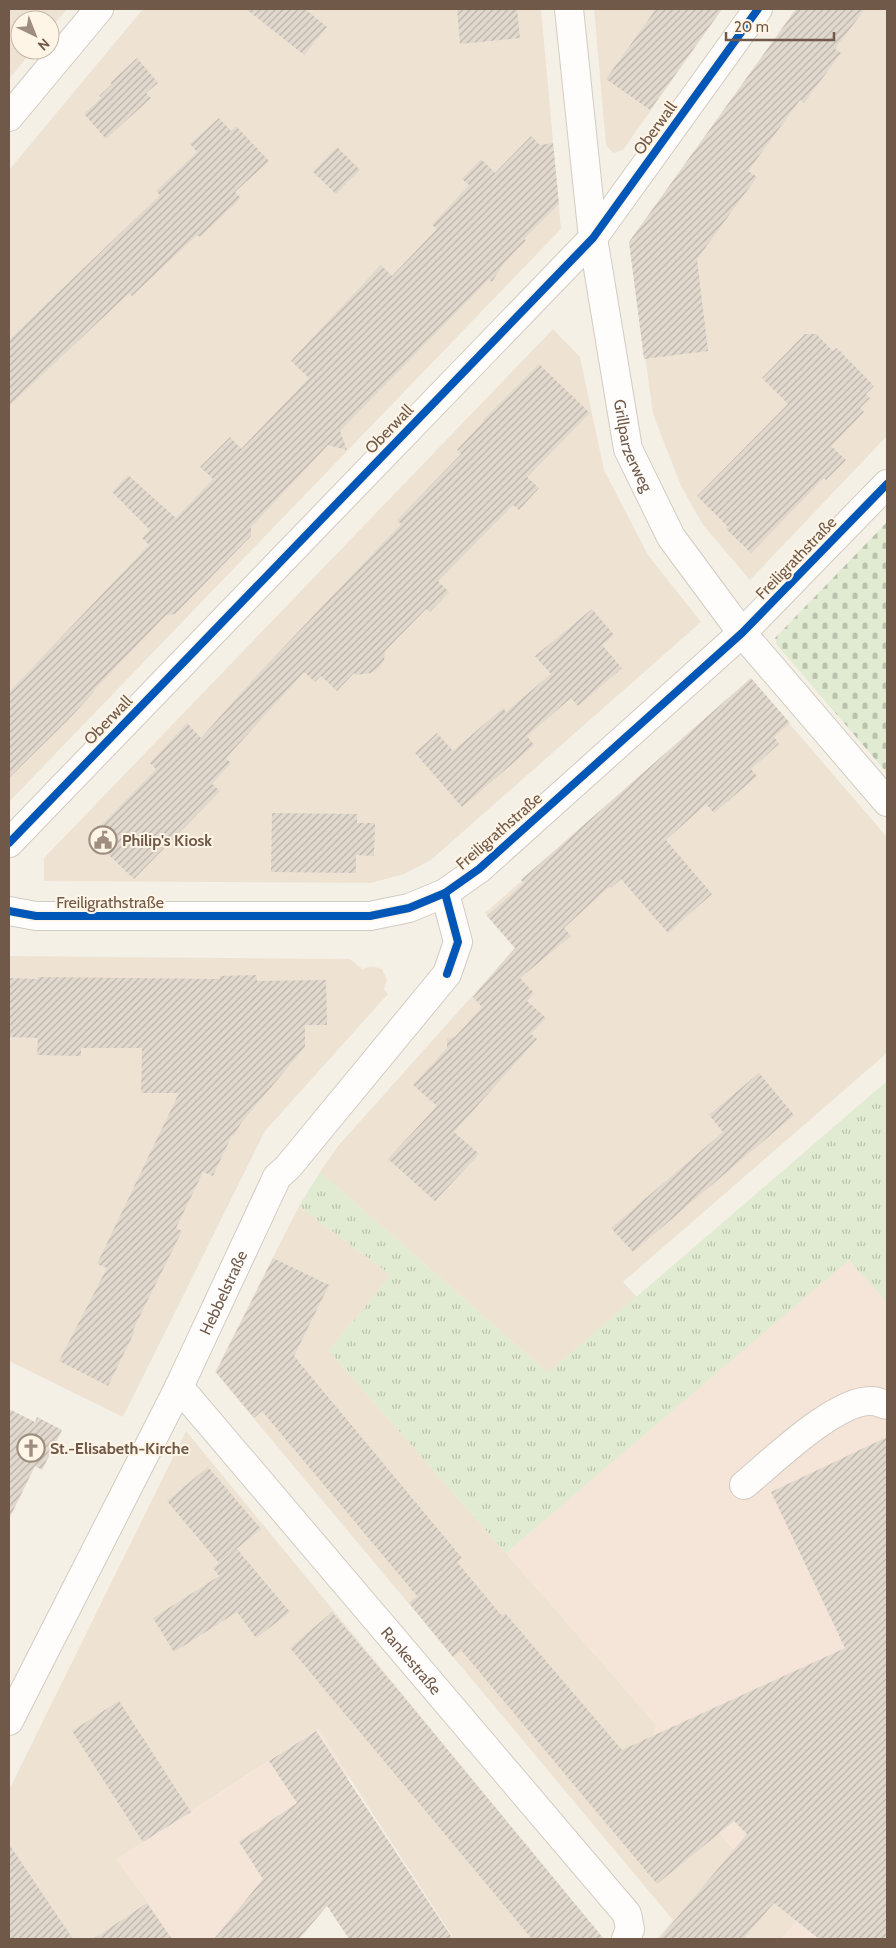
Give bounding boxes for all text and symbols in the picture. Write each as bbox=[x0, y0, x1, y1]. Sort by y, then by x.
north arrow bbox=[10, 10, 60, 60]
scale bar bbox=[726, 10, 834, 42]
text: 20 m bbox=[734, 18, 769, 36]
text: N bbox=[34, 35, 54, 54]
street label: Oberwall bbox=[629, 98, 681, 158]
street label: Grillparzerweg bbox=[610, 398, 657, 496]
street label: Oberwall bbox=[361, 400, 417, 458]
street label: Freiligrathstraße bbox=[752, 513, 840, 603]
street label: Oberwall bbox=[80, 691, 136, 749]
street label: Freiligrathstraße bbox=[452, 788, 546, 874]
public building icon: Philip's Kiosk bbox=[88, 825, 118, 855]
place label: Philip's Kiosk bbox=[122, 831, 212, 850]
street label: Freiligrathstraße bbox=[56, 893, 164, 912]
street label: Hebbelstraße bbox=[195, 1247, 251, 1338]
church icon: St.-Elisabeth-Kirche bbox=[16, 1433, 46, 1463]
place label: St.-Elisabeth-Kirche bbox=[50, 1439, 189, 1458]
street label: Rankestraße bbox=[377, 1623, 446, 1698]

